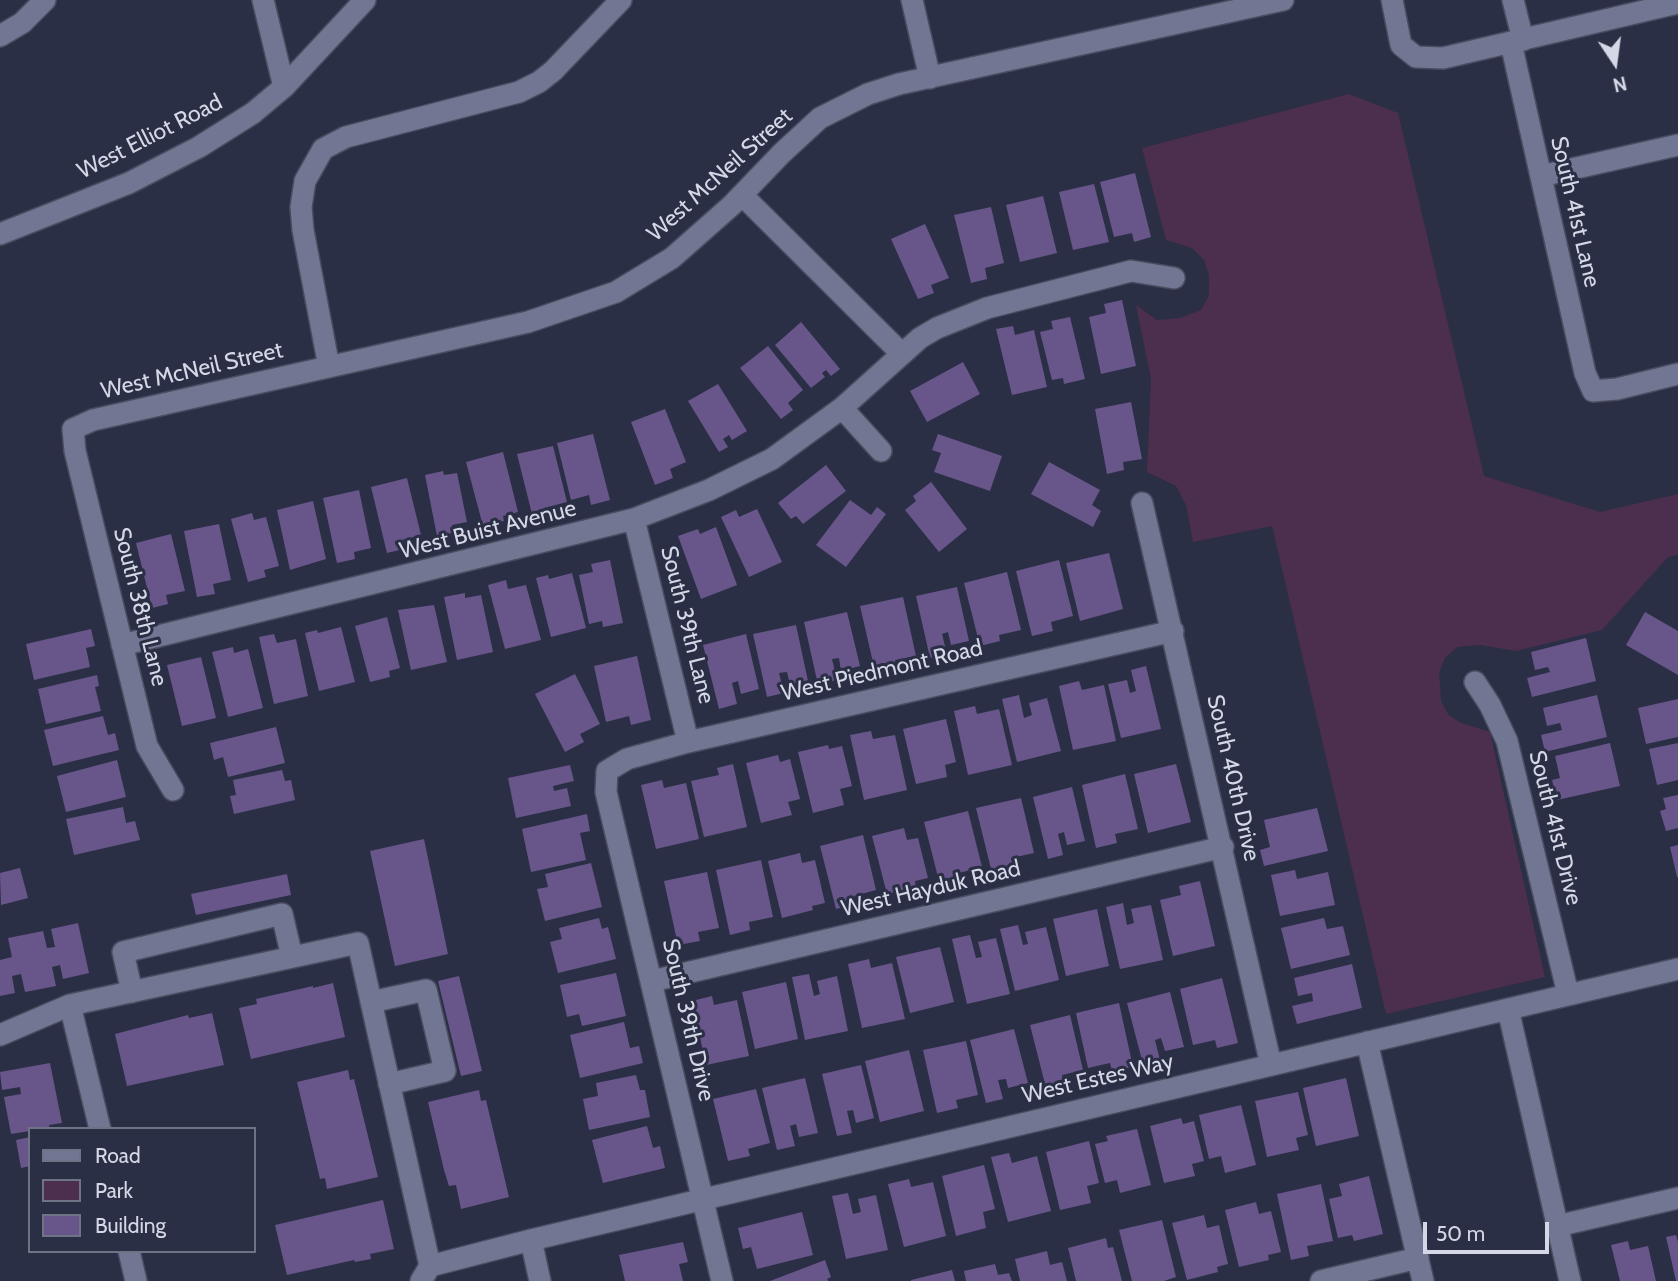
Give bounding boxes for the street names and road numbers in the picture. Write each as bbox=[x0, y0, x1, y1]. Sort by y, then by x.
street label: West Elliot Road bbox=[73, 89, 227, 185]
street label: West McNeil Street bbox=[642, 103, 798, 247]
street label: South 41st Lane bbox=[1544, 134, 1606, 290]
street label: West McNeil Street bbox=[98, 337, 286, 405]
street label: West Buist Avenue bbox=[397, 495, 579, 565]
street label: South 38th Lane bbox=[107, 525, 173, 689]
street label: South 39th Lane bbox=[654, 543, 720, 707]
street label: West Piedmont Road bbox=[779, 634, 985, 708]
street label: South 40th Drive bbox=[1200, 692, 1266, 864]
street label: South 41st Drive bbox=[1522, 748, 1588, 908]
street label: West Hayduk Road bbox=[839, 855, 1023, 923]
street label: South 39th Drive bbox=[656, 936, 720, 1104]
street label: West Estes Way bbox=[1020, 1048, 1176, 1110]

